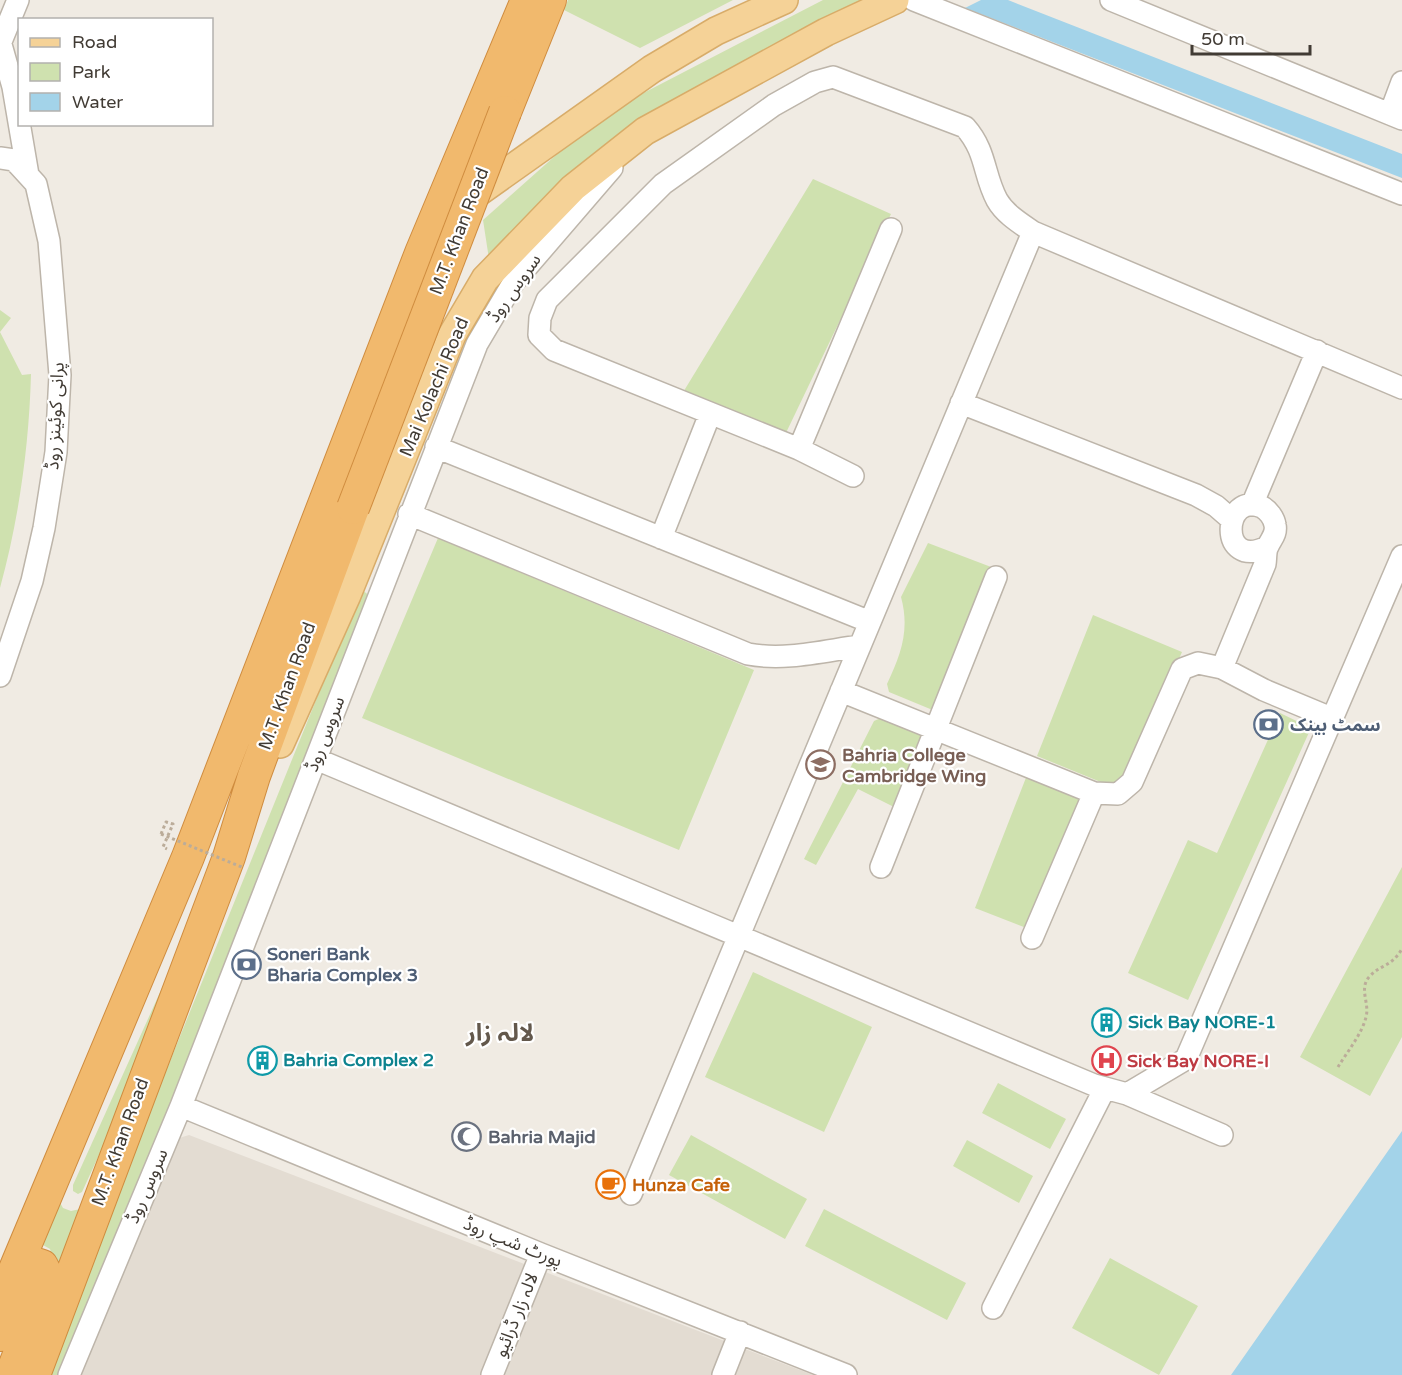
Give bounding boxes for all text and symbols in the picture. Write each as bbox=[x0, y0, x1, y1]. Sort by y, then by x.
legend bbox=[18, 18, 213, 126]
scale bar bbox=[1192, 18, 1310, 56]
text: 50 m bbox=[1201, 28, 1245, 50]
text: Road bbox=[72, 31, 117, 53]
text: Park bbox=[72, 61, 111, 83]
text: Water bbox=[72, 91, 123, 113]
street label: M.T. Khan Road bbox=[425, 164, 493, 298]
street label: سروس روڈ bbox=[482, 249, 546, 327]
street label: Mai Kolachi Road bbox=[395, 314, 473, 460]
street label: پرانی کوئینز روڈ bbox=[41, 362, 69, 470]
street label: M.T. Khan Road bbox=[254, 619, 320, 753]
street label: سروس روڈ bbox=[301, 693, 349, 775]
bank icon: سمٹ بینک bbox=[1253, 709, 1285, 741]
place label: سمٹ بینک bbox=[1290, 714, 1381, 736]
place label: Bahria College Cambridge Wing bbox=[842, 744, 986, 787]
school or university icon: Bahria College Cambridge Wing bbox=[805, 749, 837, 781]
place label: Soneri Bank Bharia Complex 3 bbox=[267, 943, 418, 986]
bank icon: Soneri Bank Bharia Complex 3 bbox=[230, 948, 262, 980]
building icon: Sick Bay NORE-1 bbox=[1091, 1006, 1123, 1038]
place label: Sick Bay NORE-1 bbox=[1128, 1011, 1276, 1033]
district label: لالہ زار bbox=[465, 1019, 534, 1048]
building icon: Bahria Complex 2 bbox=[246, 1044, 278, 1076]
hospital icon: Sick Bay NORE-I bbox=[1090, 1045, 1122, 1077]
place label: Bahria Complex 2 bbox=[283, 1049, 434, 1071]
place label: Sick Bay NORE-I bbox=[1127, 1050, 1269, 1072]
street label: M.T. Khan Road bbox=[87, 1075, 153, 1209]
mosque icon: Bahria Majid bbox=[451, 1121, 483, 1153]
place label: Bahria Majid bbox=[488, 1126, 596, 1148]
street label: سروس روڈ bbox=[121, 1145, 173, 1227]
cafe icon: Hunza Cafe bbox=[595, 1169, 627, 1201]
place label: Hunza Cafe bbox=[632, 1174, 730, 1196]
street label: پورٹ شپ روڈ bbox=[460, 1212, 566, 1272]
street label: لالہ زار ڈرائیو bbox=[489, 1269, 543, 1361]

